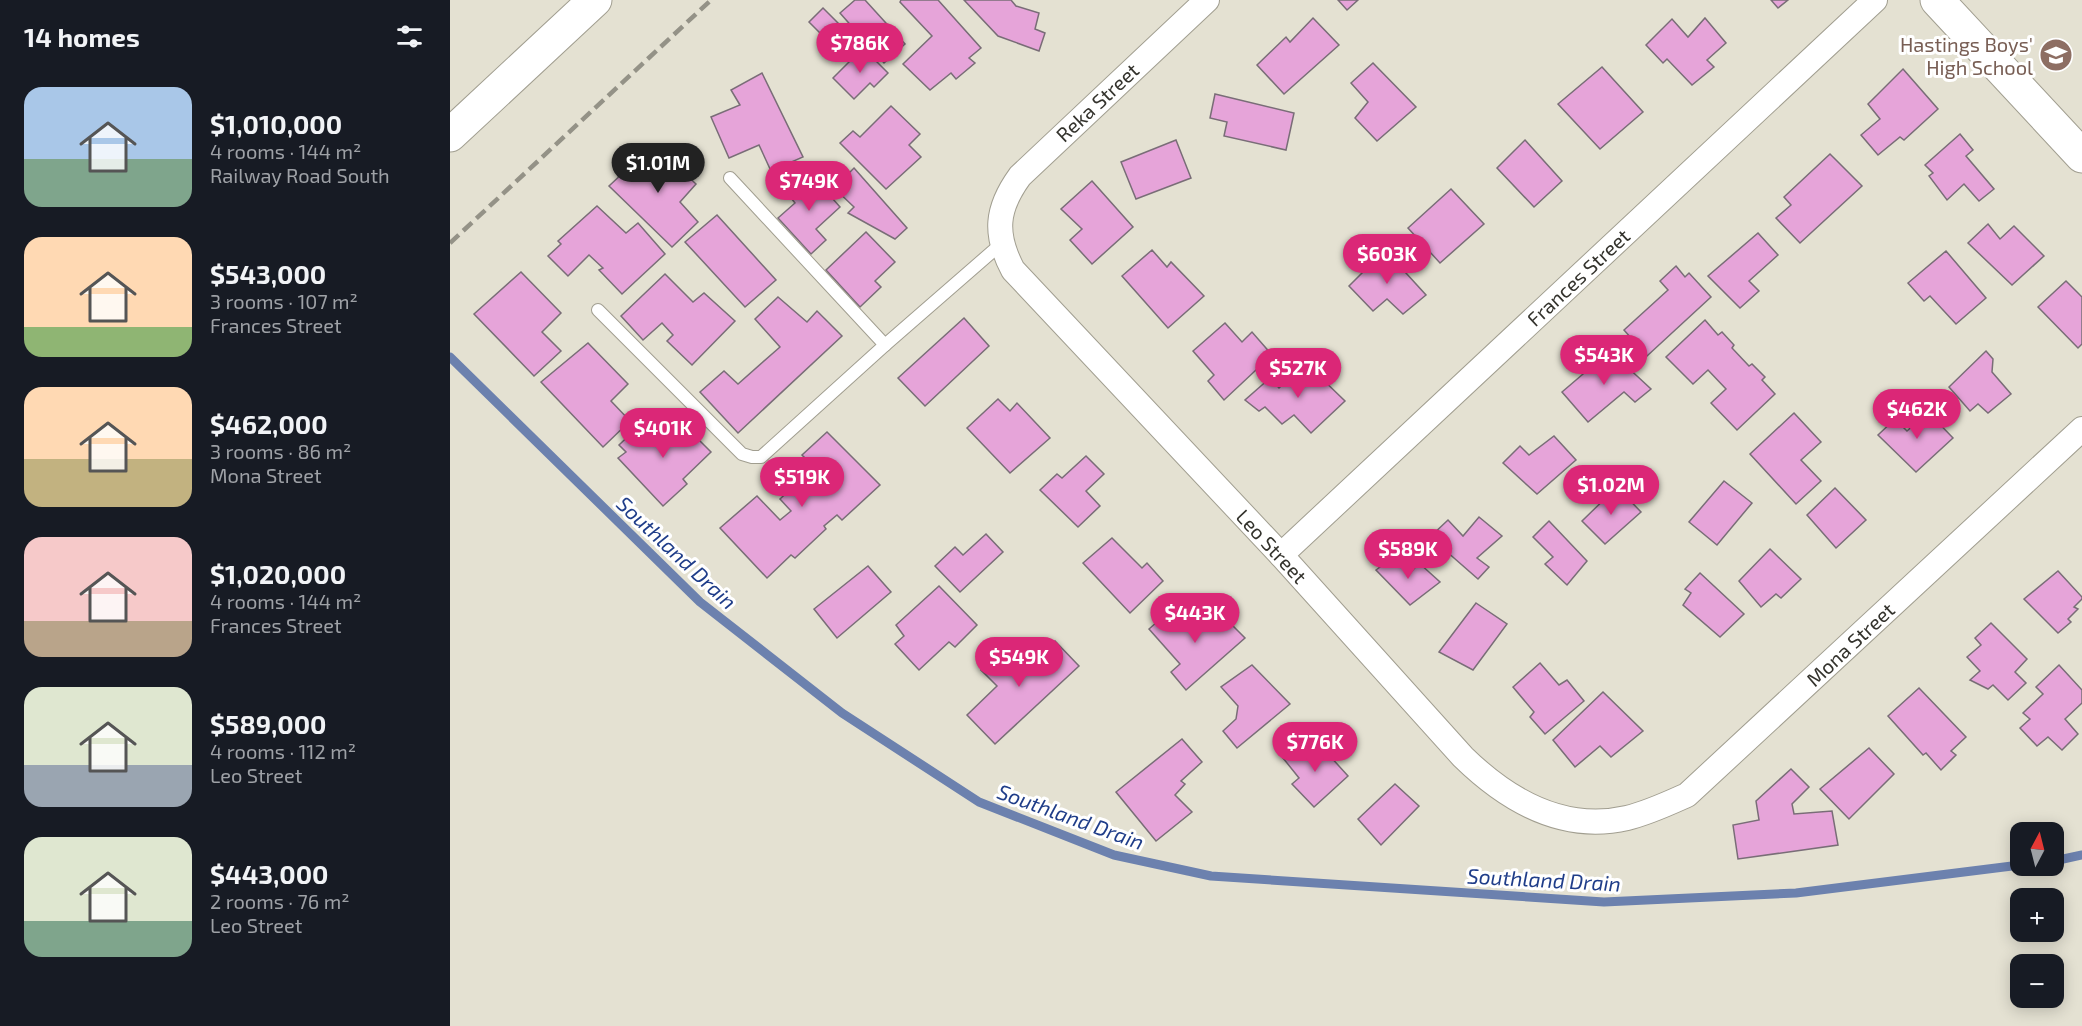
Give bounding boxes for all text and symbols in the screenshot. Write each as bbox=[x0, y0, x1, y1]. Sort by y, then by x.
icon: filters bbox=[393, 20, 426, 53]
text: 14 homes bbox=[24, 21, 140, 52]
pin: $786K bbox=[818, 23, 902, 74]
text: $786K bbox=[830, 30, 890, 54]
place label: Hastings Boys' High School bbox=[1900, 32, 2033, 79]
school or university icon: Hastings Boys' High School bbox=[2038, 37, 2074, 73]
street label: Reka Street bbox=[1051, 57, 1144, 146]
text: $1,010,000 bbox=[210, 108, 342, 139]
icon: home bbox=[72, 111, 144, 183]
text: 4 rooms · 144 m² bbox=[210, 139, 361, 163]
pin: $1.01M bbox=[609, 143, 707, 194]
text: $1.01M bbox=[626, 150, 690, 174]
pin: $749K bbox=[767, 161, 851, 212]
text: Railway Road South bbox=[210, 163, 390, 187]
text: $749K bbox=[779, 168, 839, 192]
street label: Frances Street bbox=[1522, 223, 1635, 331]
pin: $603K bbox=[1345, 234, 1429, 285]
text: $603K bbox=[1357, 241, 1417, 265]
text: $543,000 bbox=[210, 258, 326, 289]
icon: home bbox=[72, 261, 144, 333]
text: 3 rooms · 107 m² bbox=[210, 289, 358, 313]
text: Frances Street bbox=[210, 313, 342, 337]
pin: $543K bbox=[1562, 335, 1646, 386]
text: $543K bbox=[1574, 342, 1634, 366]
pin: $527K bbox=[1256, 348, 1340, 399]
text: $527K bbox=[1269, 355, 1327, 379]
pin: $462K bbox=[1875, 389, 1959, 440]
text: $462K bbox=[1887, 396, 1947, 420]
text: $462,000 bbox=[210, 408, 328, 439]
pin: $401K bbox=[621, 408, 705, 459]
icon: home bbox=[72, 411, 144, 483]
text: $401K bbox=[634, 415, 692, 439]
text: 3 rooms · 86 m² bbox=[210, 439, 351, 463]
pin: $519K bbox=[760, 457, 844, 508]
text: Mona Street bbox=[210, 463, 322, 487]
text: $519K bbox=[774, 464, 830, 488]
pin: $1.02M bbox=[1562, 465, 1660, 516]
text: $1.02M bbox=[1577, 472, 1645, 496]
water label: Southland Drain bbox=[612, 490, 742, 614]
street label: Leo Street bbox=[1232, 504, 1313, 588]
pin: $589K bbox=[1366, 529, 1450, 580]
text: $589K bbox=[1378, 536, 1438, 560]
text: $1,020,000 bbox=[210, 558, 346, 589]
icon: home bbox=[72, 561, 144, 633]
text: 4 rooms · 144 m² bbox=[210, 589, 361, 613]
pin: $443K bbox=[1153, 593, 1237, 644]
street label: Mona Street bbox=[1801, 597, 1899, 691]
text: $443K bbox=[1164, 600, 1226, 624]
text: Frances Street bbox=[210, 613, 342, 637]
pin: $549K bbox=[977, 637, 1061, 688]
text: $549K bbox=[989, 644, 1049, 668]
text: $589,000 bbox=[210, 708, 326, 739]
icon: home bbox=[72, 711, 144, 783]
pin: $776K bbox=[1273, 722, 1357, 773]
text: $776K bbox=[1286, 729, 1344, 753]
text: 4 rooms · 112 m² bbox=[210, 739, 356, 763]
text: Leo Street bbox=[210, 763, 302, 787]
water label: Southland Drain bbox=[994, 778, 1148, 854]
north arrow bbox=[2010, 822, 2064, 876]
map controls bbox=[2010, 822, 2064, 1008]
text: $443,000 bbox=[210, 858, 328, 889]
icon: home bbox=[72, 861, 144, 933]
water label: Southland Drain bbox=[1466, 862, 1622, 896]
button: + bbox=[2010, 888, 2064, 942]
text: 2 rooms · 76 m² bbox=[210, 889, 349, 913]
text: Leo Street bbox=[210, 913, 302, 937]
button: − bbox=[2010, 954, 2064, 1008]

